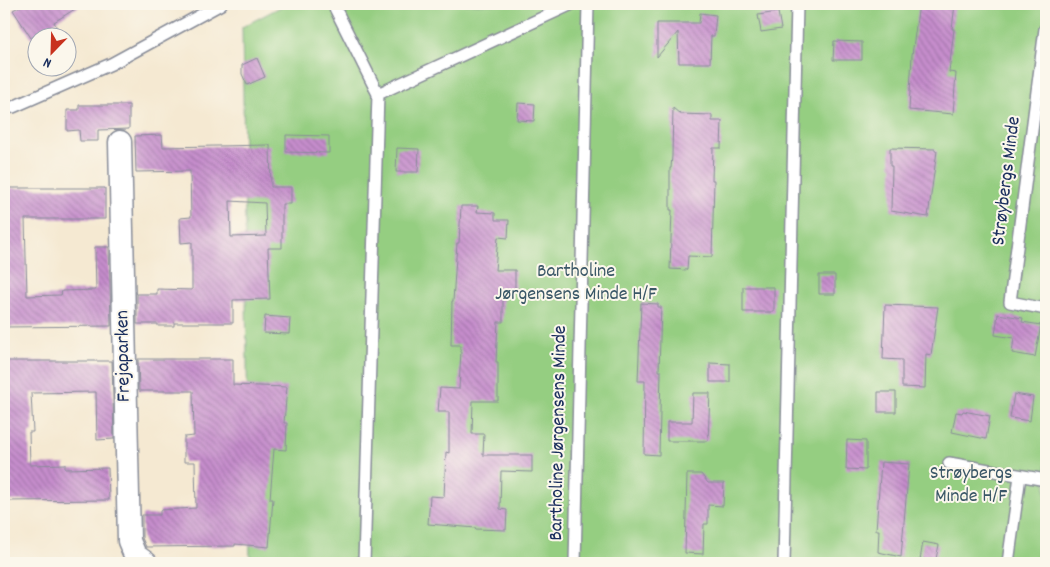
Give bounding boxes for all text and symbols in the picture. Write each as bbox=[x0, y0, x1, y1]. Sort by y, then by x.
north arrow bbox=[28, 28, 78, 78]
text: N bbox=[41, 52, 55, 73]
street label: Strøybergs Minde bbox=[985, 115, 1029, 247]
park label: Bartholine Jørgensens Minde H/F bbox=[495, 258, 657, 309]
street label: Frejaparken bbox=[109, 310, 139, 402]
street label: Bartholine Jørgensens Minde bbox=[543, 325, 575, 541]
park label: Strøybergs Minde H/F bbox=[930, 460, 1012, 511]

